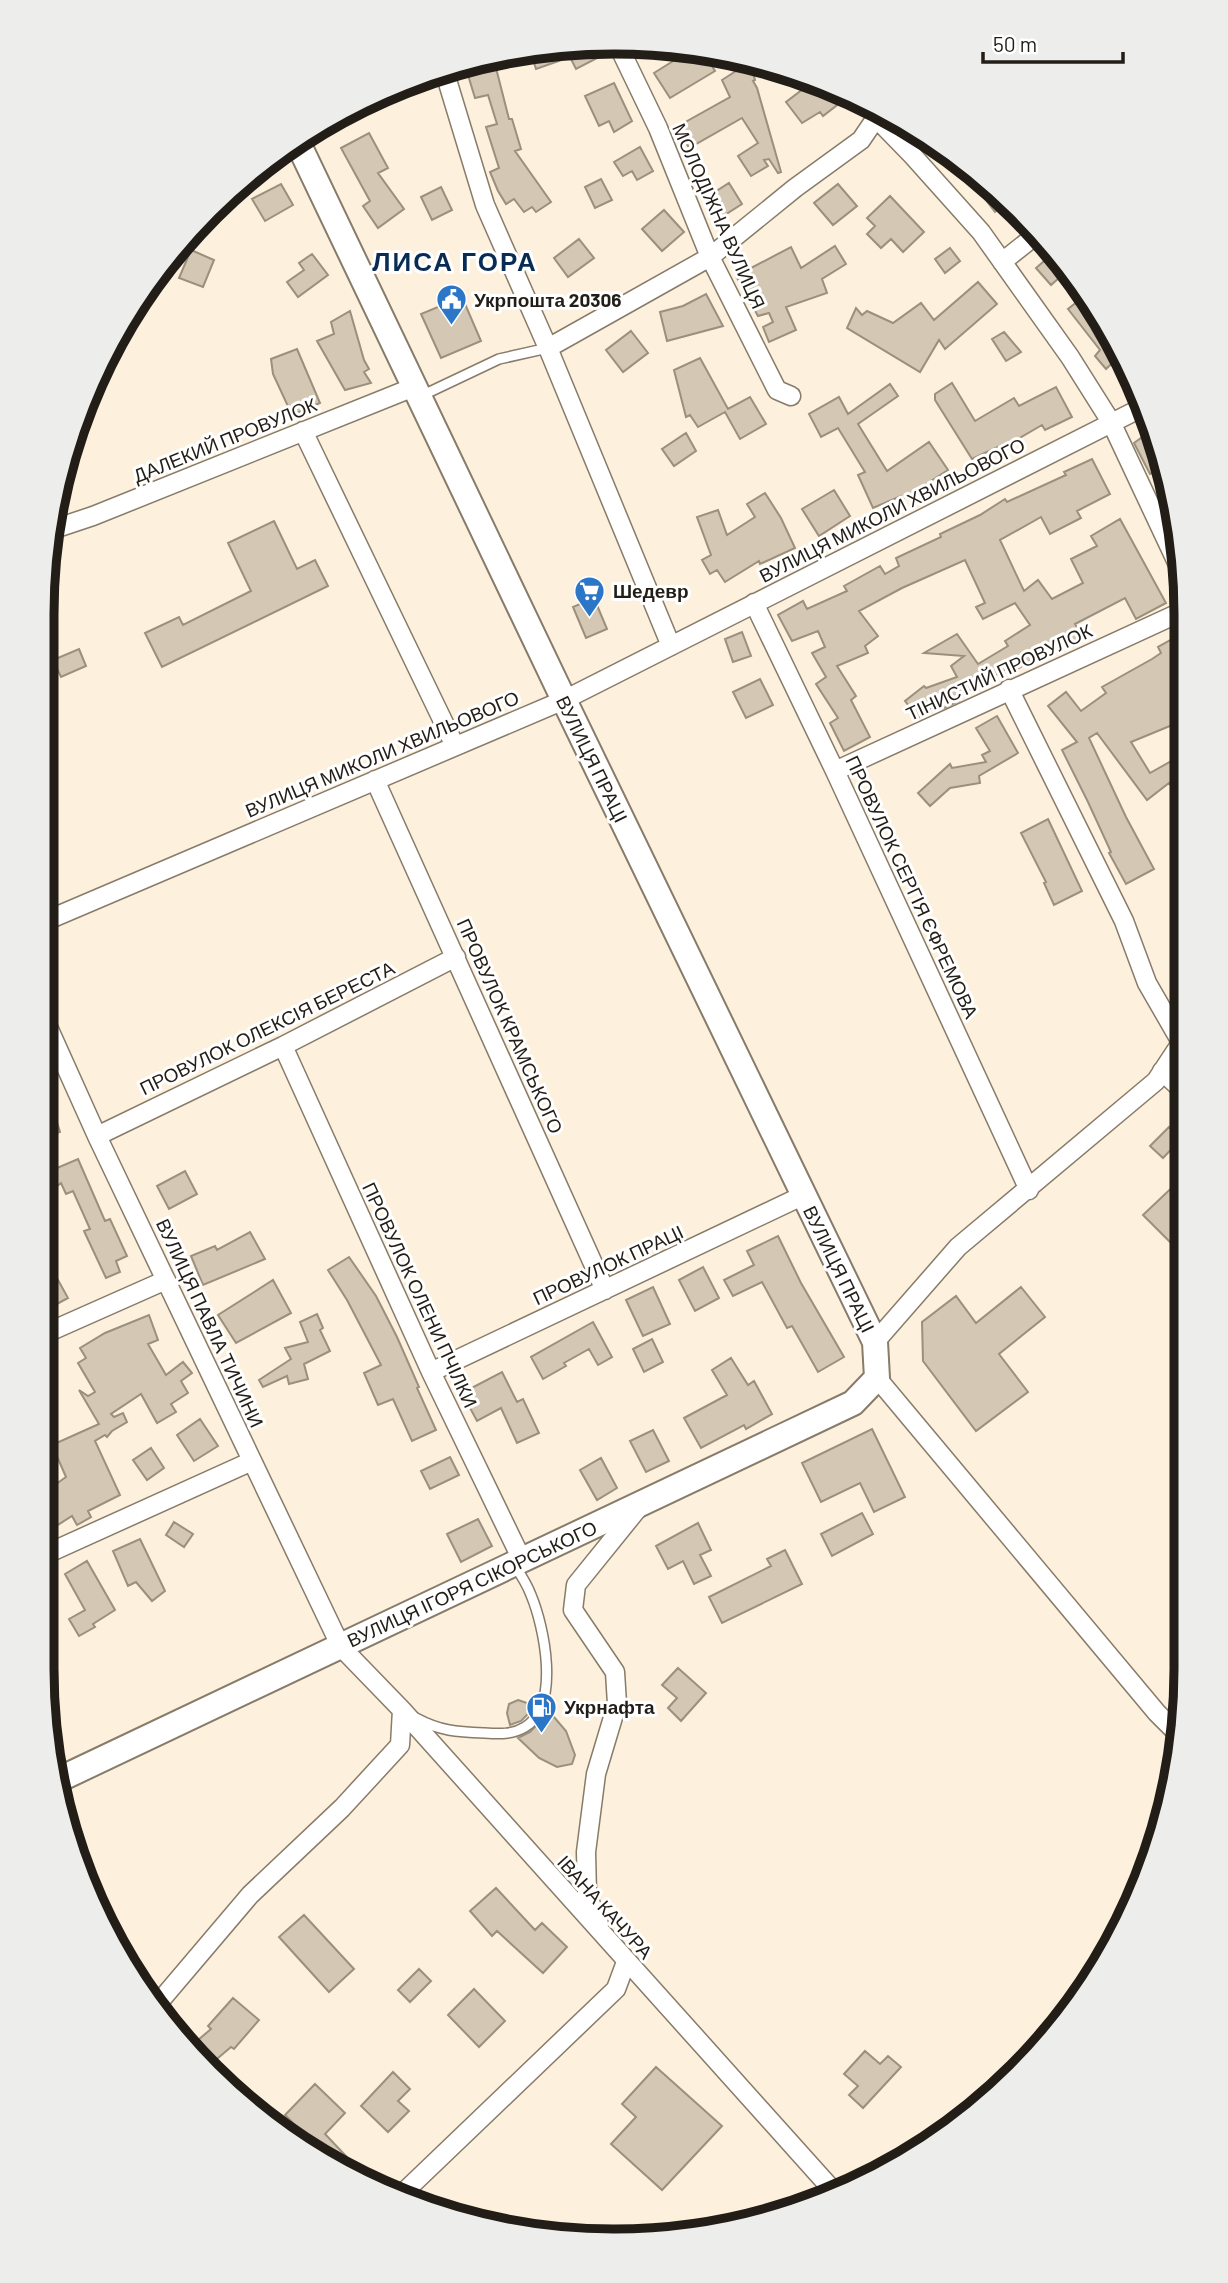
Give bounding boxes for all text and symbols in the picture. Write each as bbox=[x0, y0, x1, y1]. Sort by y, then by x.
scale bar bbox=[983, 21, 1123, 65]
text: 50 m bbox=[993, 31, 1037, 56]
street label: МОЛОДІЖНА ВУЛИЦЯ bbox=[668, 120, 771, 312]
district label: ЛИСА ГОРА bbox=[372, 245, 538, 276]
public building icon: Укрпошта 20306 bbox=[434, 283, 468, 327]
place label: Укрпошта 20306 bbox=[474, 288, 622, 311]
street label: ДАЛЕКИЙ ПРОВУЛОК bbox=[130, 392, 320, 487]
street label: ВУЛИЦЯ МИКОЛИ ХВИЛЬОВОГО bbox=[755, 432, 1028, 587]
supermarket icon: Шедевр bbox=[573, 574, 607, 618]
place label: Шедевр bbox=[613, 579, 689, 602]
street label: ТІНИСТИЙ ПРОВУЛОК bbox=[902, 618, 1095, 725]
street label: ВУЛИЦЯ МИКОЛИ ХВИЛЬОВОГО bbox=[241, 685, 522, 822]
street label: ВУЛИЦЯ ПРАЦІ bbox=[552, 692, 633, 826]
street label: ПРОВУЛОК СЕРГІЯ ЄФРЕМОВА bbox=[841, 752, 984, 1022]
street label: ПРОВУЛОК КРАМСЬКОГО bbox=[453, 915, 568, 1137]
street label: ПРОВУЛОК ОЛЕКСІЯ БЕРЕСТА bbox=[136, 956, 398, 1099]
street label: ПРОВУЛОК ОЛЕНИ ПЧІЛКИ bbox=[358, 1178, 483, 1411]
street label: ВУЛИЦЯ ПРАЦІ bbox=[799, 1202, 880, 1336]
street label: ВУЛИЦЯ ПАВЛА ТИЧИНИ bbox=[152, 1215, 269, 1431]
street label: ПРОВУЛОК ПРАЦІ bbox=[529, 1220, 687, 1309]
street label: ВУЛИЦЯ ІГОРЯ СІКОРСЬКОГО bbox=[343, 1515, 600, 1652]
fuel station icon: Укрнафта bbox=[524, 1690, 558, 1734]
place label: Укрнафта bbox=[564, 1695, 655, 1718]
street label: ІВАНА КАЧУРА bbox=[553, 1850, 658, 1963]

